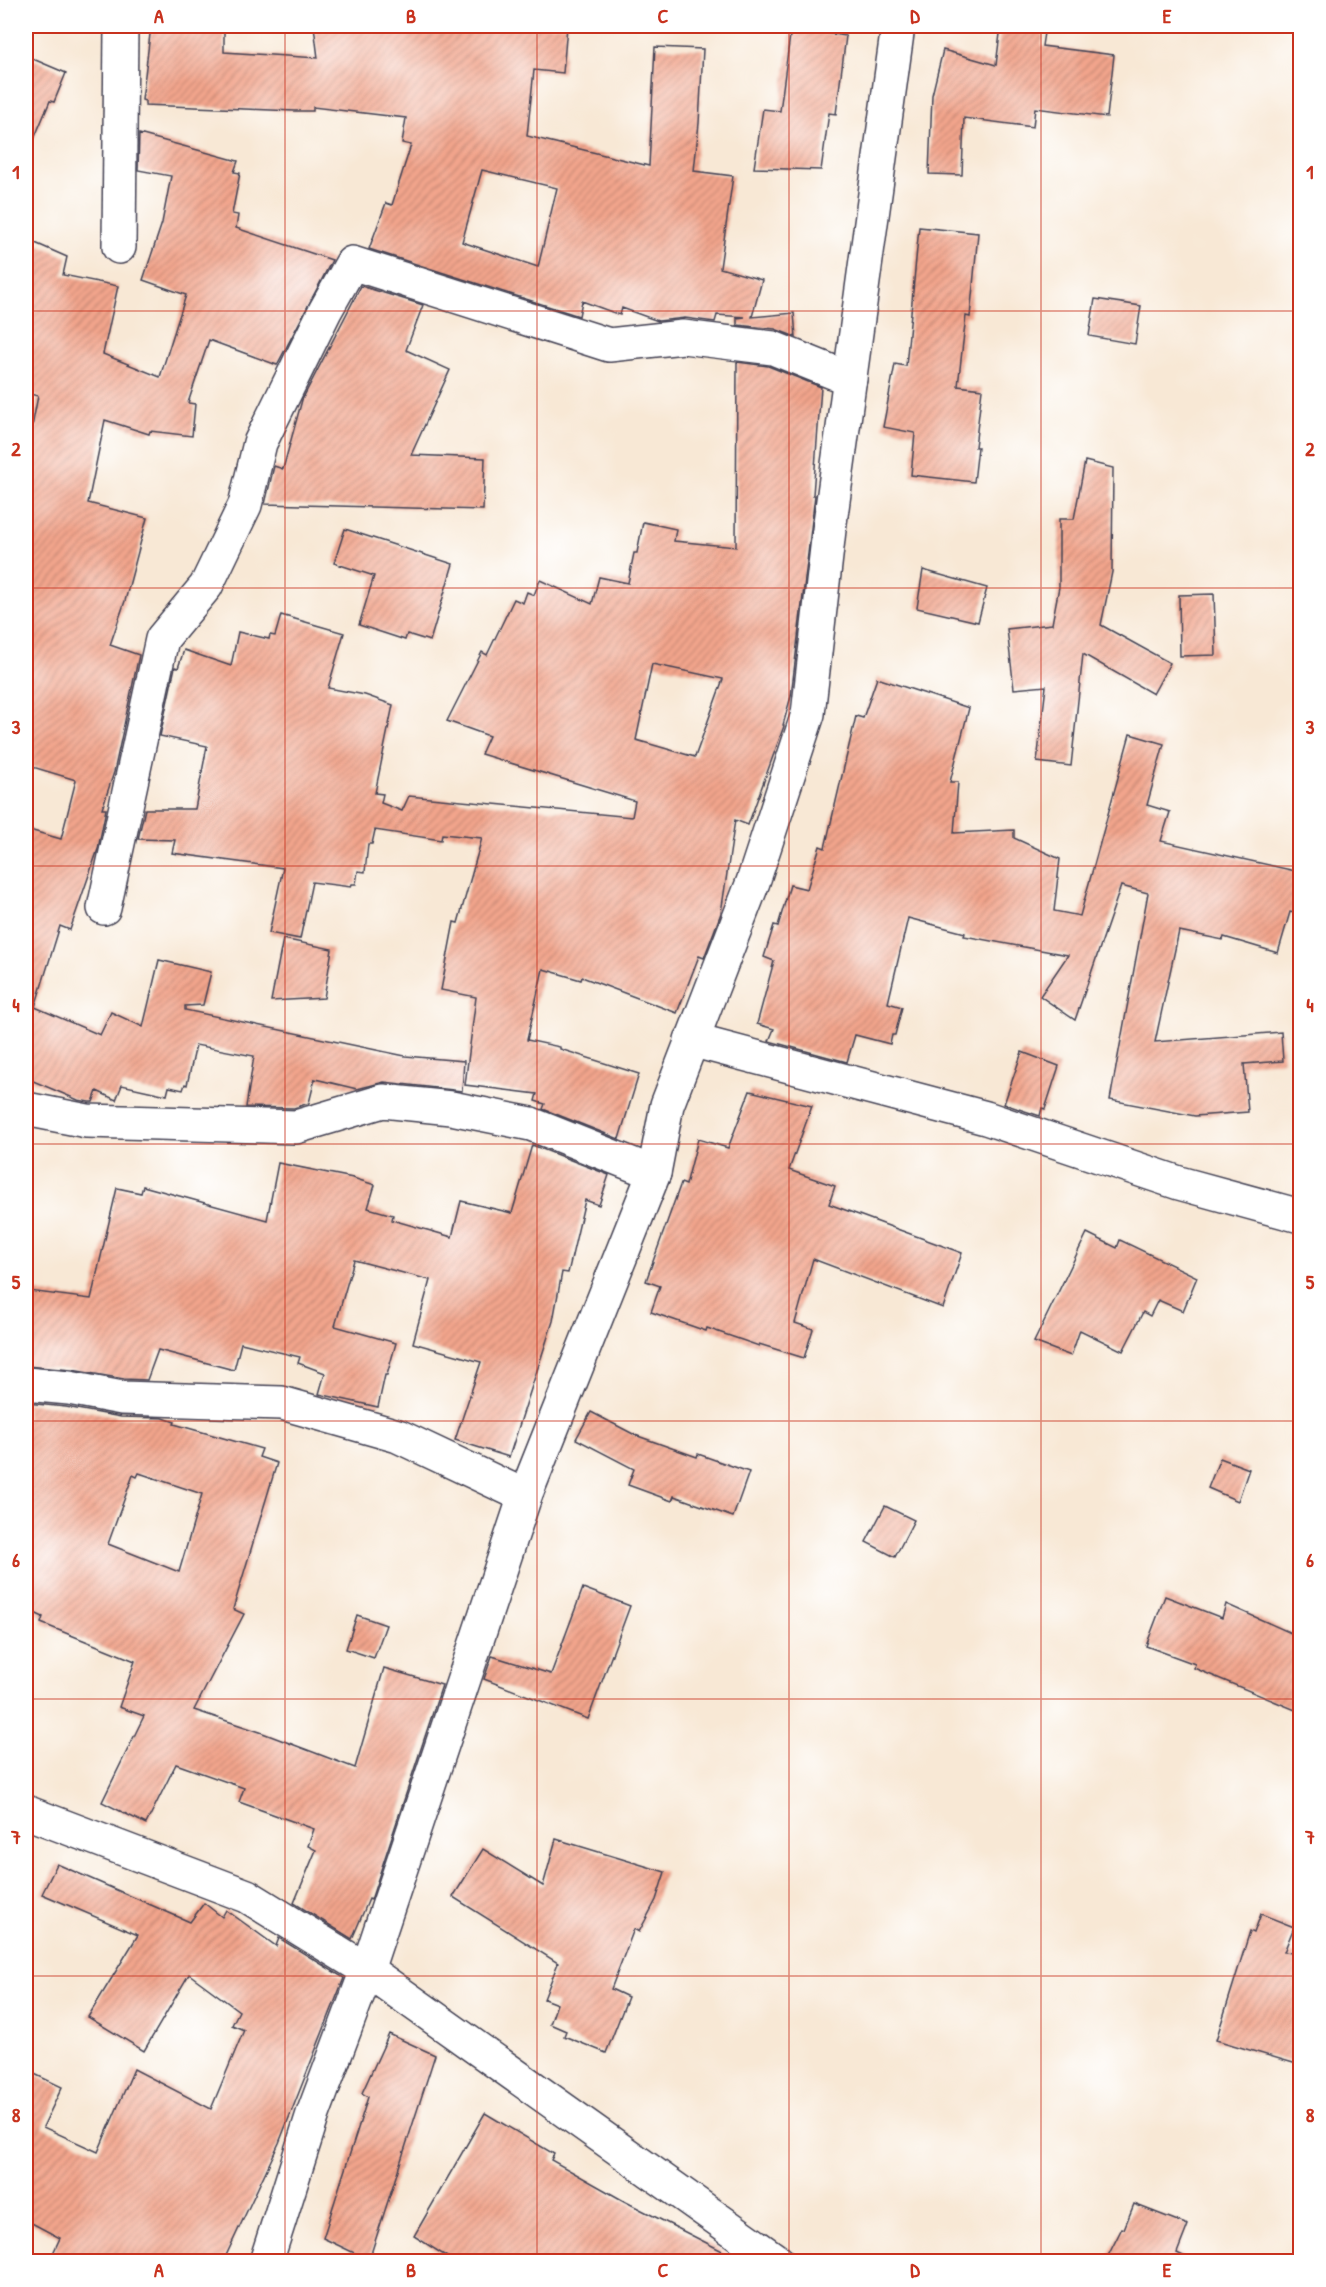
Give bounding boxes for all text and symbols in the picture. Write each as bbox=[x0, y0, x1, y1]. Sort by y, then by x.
text: A bbox=[154, 2, 164, 29]
text: B bbox=[406, 2, 416, 29]
text: C bbox=[658, 2, 669, 29]
text: D bbox=[910, 2, 920, 29]
text: E bbox=[1163, 2, 1172, 29]
text: 1 bbox=[12, 158, 20, 185]
text: 1 bbox=[1306, 158, 1314, 185]
text: 2 bbox=[11, 435, 21, 462]
text: 2 bbox=[1305, 435, 1315, 462]
text: 3 bbox=[12, 713, 21, 740]
text: 3 bbox=[1306, 713, 1315, 740]
text: 4 bbox=[12, 991, 20, 1018]
text: 4 bbox=[1306, 991, 1314, 1018]
text: 5 bbox=[12, 1268, 21, 1295]
text: 5 bbox=[1306, 1268, 1315, 1295]
text: 6 bbox=[12, 1546, 20, 1573]
text: 6 bbox=[1306, 1546, 1314, 1573]
text: 7 bbox=[10, 1823, 21, 1850]
text: 7 bbox=[1304, 1823, 1315, 1850]
text: 8 bbox=[12, 2101, 21, 2128]
text: 8 bbox=[1306, 2101, 1315, 2128]
text: A bbox=[154, 2256, 164, 2283]
text: B bbox=[406, 2256, 416, 2283]
text: C bbox=[658, 2256, 669, 2283]
text: D bbox=[910, 2256, 920, 2283]
text: E bbox=[1163, 2256, 1172, 2283]

